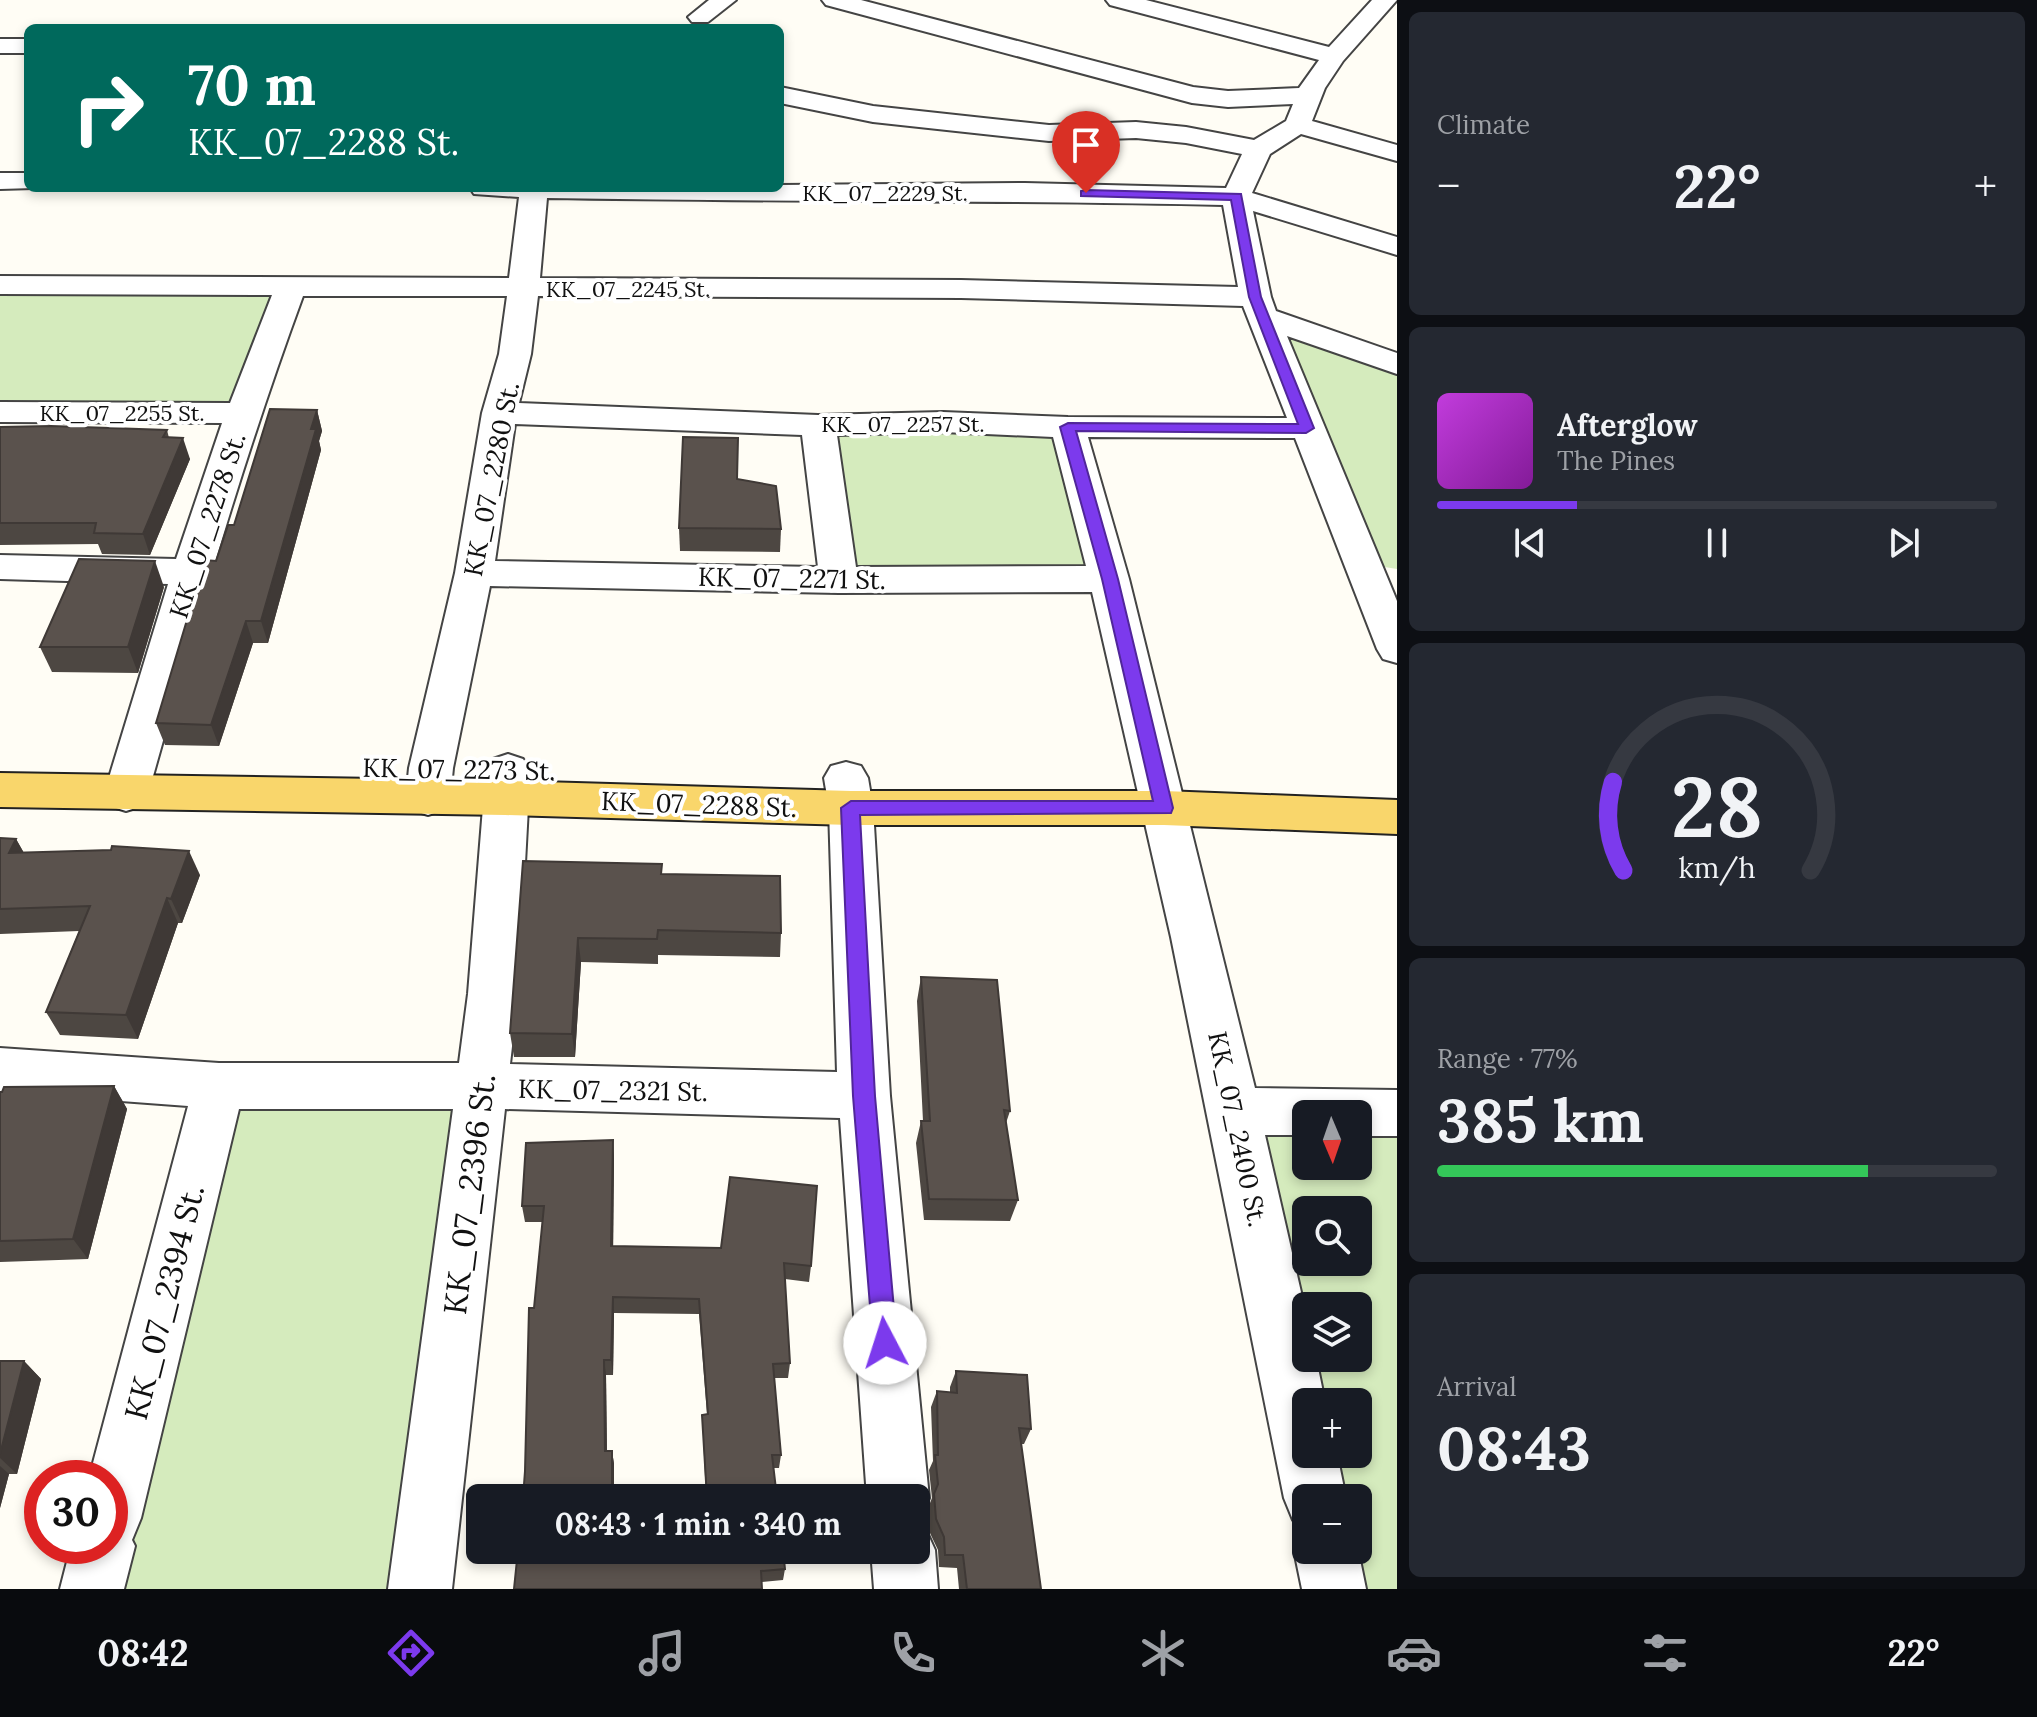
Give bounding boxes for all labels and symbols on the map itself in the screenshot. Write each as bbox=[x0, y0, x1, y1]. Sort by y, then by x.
pin bbox=[1052, 111, 1120, 193]
street label: KK_07_2229 St. bbox=[802, 179, 968, 207]
street label: KK_07_2245 St. bbox=[546, 275, 710, 303]
street label: KK_07_2280 St. bbox=[456, 379, 526, 579]
street label: KK_07_2255 St. bbox=[39, 399, 205, 427]
street label: KK_07_2257 St. bbox=[821, 410, 985, 438]
street label: KK_07_2278 St. bbox=[161, 428, 253, 622]
street label: KK_07_2271 St. bbox=[698, 560, 886, 596]
street label: KK_07_2273 St. bbox=[362, 751, 556, 787]
street label: KK_07_2288 St. bbox=[600, 784, 798, 824]
street label: KK_07_2400 St. bbox=[1201, 1028, 1275, 1230]
street label: KK_07_2396 St. bbox=[434, 1071, 504, 1317]
street label: KK_07_2321 St. bbox=[518, 1072, 708, 1108]
north arrow bbox=[1292, 1100, 1372, 1180]
street label: KK_07_2394 St. bbox=[115, 1180, 213, 1424]
position arrow bbox=[843, 1301, 927, 1385]
speed limit sign: 30 bbox=[24, 1460, 128, 1564]

